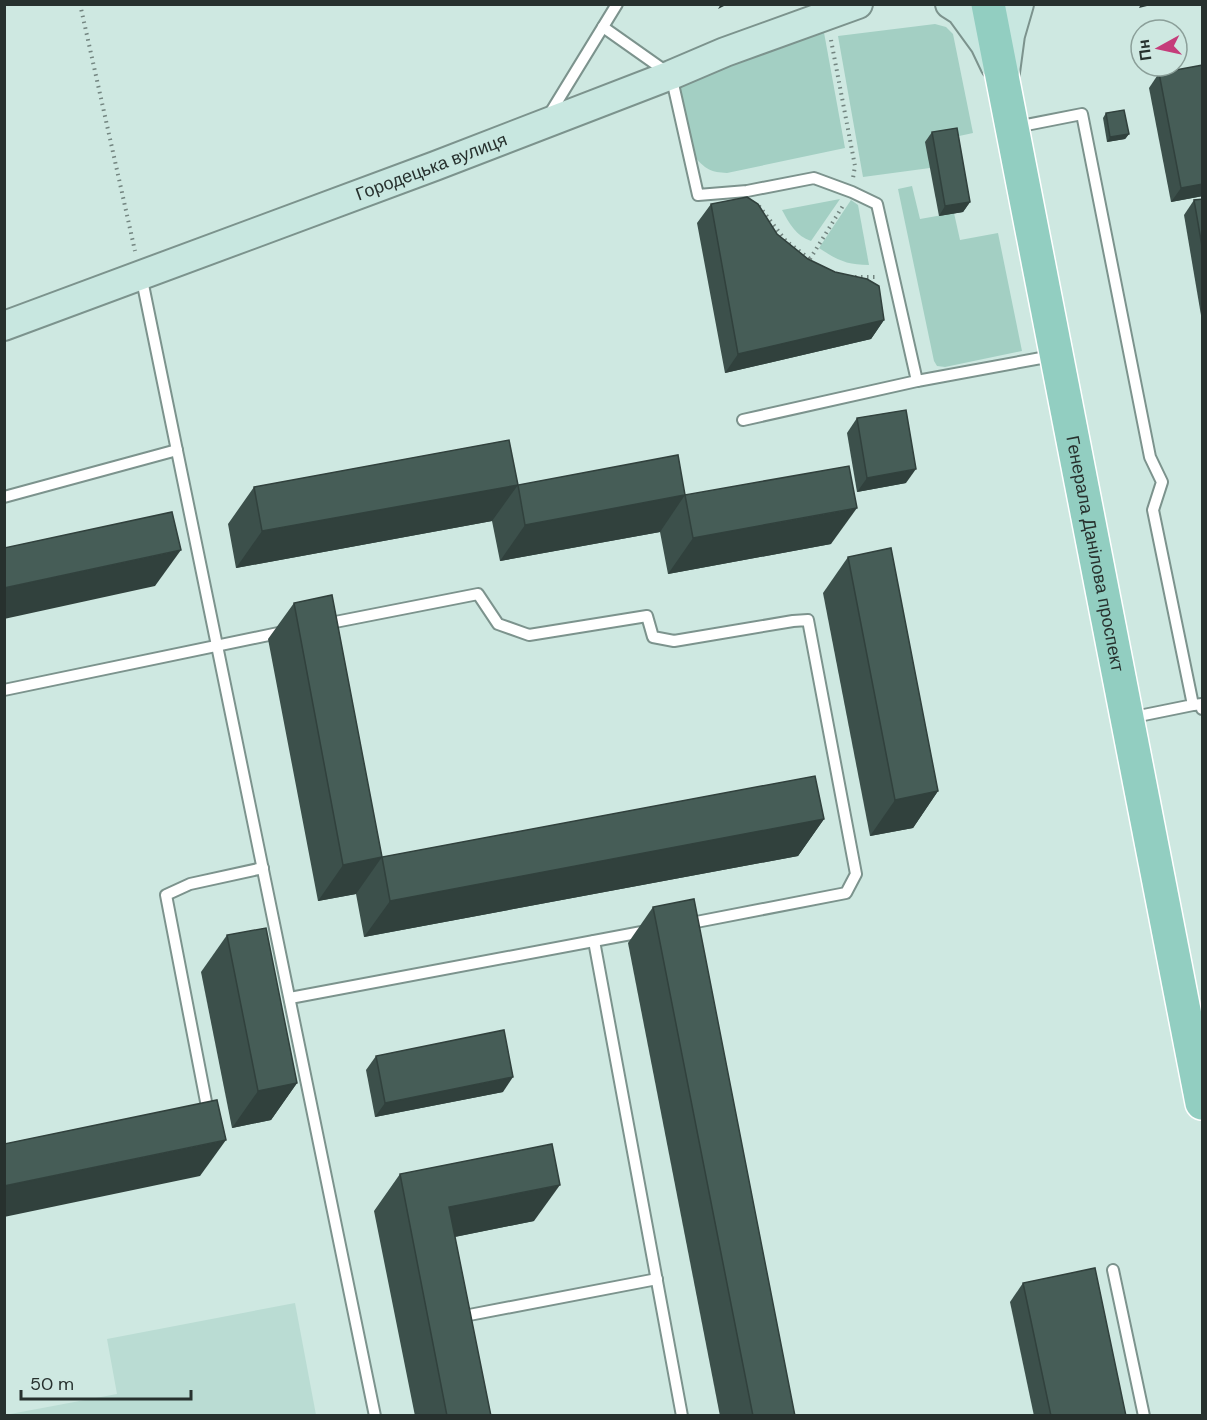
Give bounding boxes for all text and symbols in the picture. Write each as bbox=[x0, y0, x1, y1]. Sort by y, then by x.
north arrow bbox=[1129, 18, 1189, 78]
text: Пн bbox=[1133, 38, 1157, 62]
street label: Городецька вулиця bbox=[352, 127, 510, 206]
street label: Генерала Данілова проспект bbox=[1060, 434, 1130, 674]
scale bar bbox=[21, 1363, 190, 1401]
text: 50 m bbox=[30, 1372, 74, 1396]

